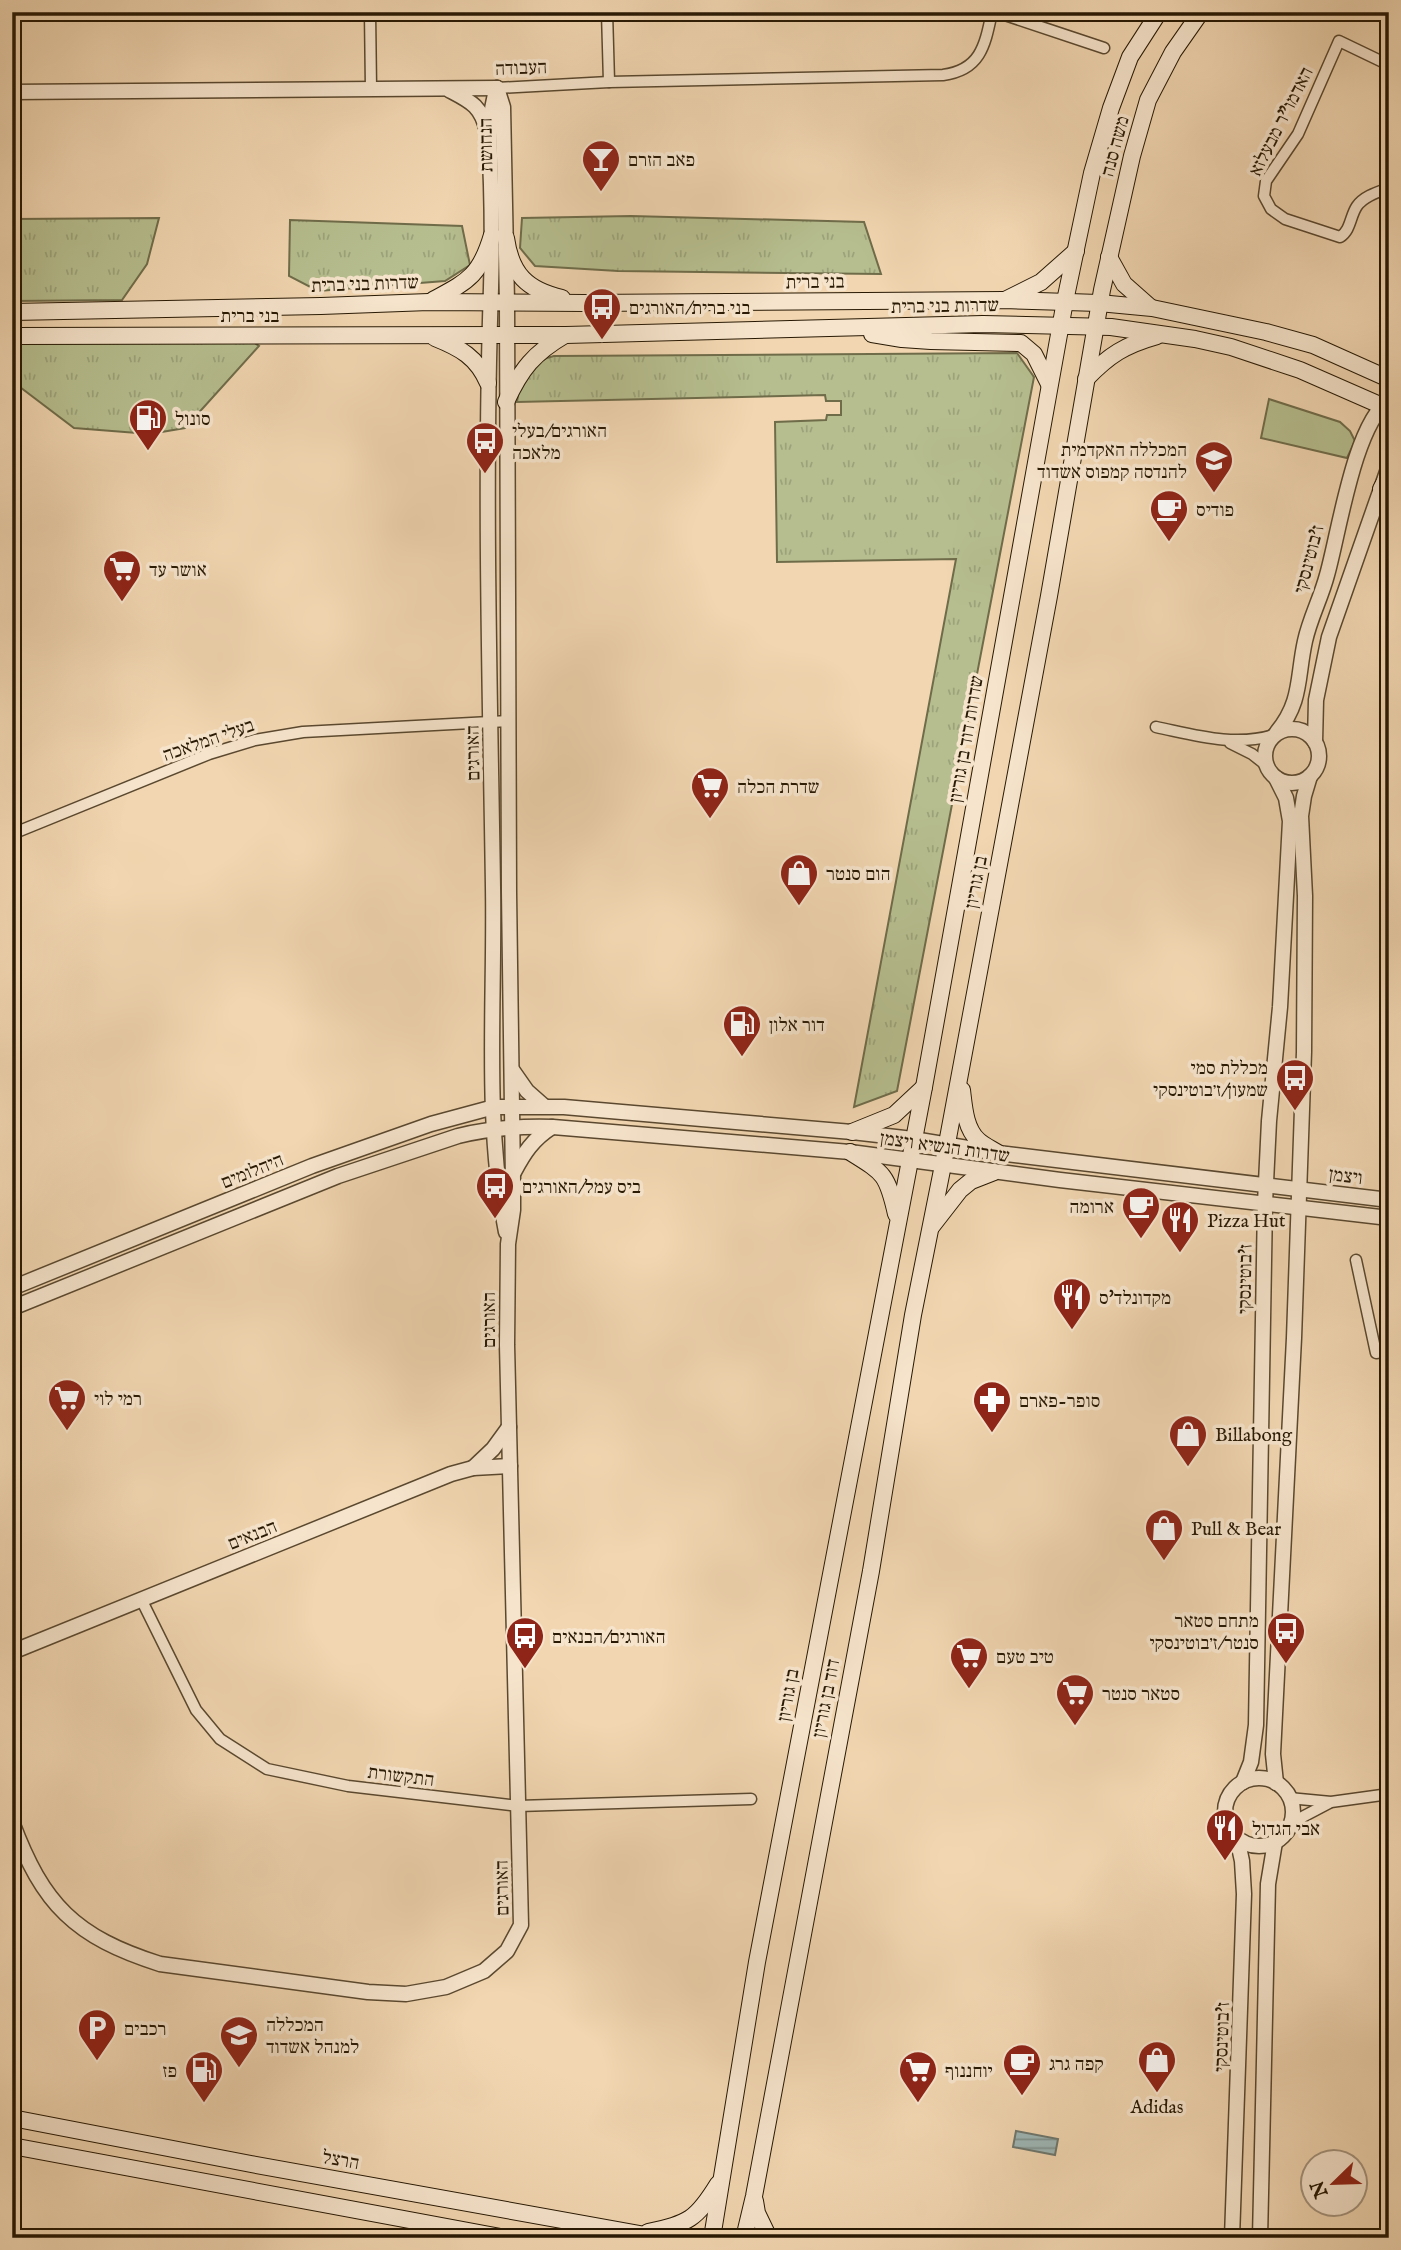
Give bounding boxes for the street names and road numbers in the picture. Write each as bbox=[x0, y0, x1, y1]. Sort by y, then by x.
street label: העבודה bbox=[495, 56, 548, 82]
street label: האדמו"ר מבעלזא bbox=[1244, 63, 1320, 181]
street label: משה סנה bbox=[1096, 113, 1136, 180]
street label: הנחושת bbox=[475, 118, 499, 172]
street label: בני ברית bbox=[785, 270, 845, 296]
street label: שדרות בני ברית bbox=[311, 271, 419, 299]
street label: שדרות בני ברית bbox=[891, 294, 999, 320]
street label: בני ברית bbox=[221, 305, 279, 329]
street label: ז'בוטינסקי bbox=[1289, 522, 1331, 596]
street label: שדרות דוד בן גוריון bbox=[944, 674, 990, 805]
street label: בעלי המלאכה bbox=[160, 714, 258, 768]
street label: האורגים bbox=[462, 725, 486, 781]
street label: בן גוריון bbox=[960, 854, 994, 911]
street label: שדרות הנשיא ויצמן bbox=[878, 1127, 1011, 1169]
street label: היהלומים bbox=[218, 1149, 287, 1195]
street label: ויצמן bbox=[1327, 1163, 1364, 1191]
street label: ז'בוטינסקי bbox=[1233, 1244, 1259, 1314]
street label: האורגים bbox=[478, 1292, 502, 1348]
street label: הבנאים bbox=[225, 1515, 281, 1557]
street label: דוד בן גוריון bbox=[808, 1657, 846, 1740]
street label: בן גוריון bbox=[773, 1667, 805, 1724]
street label: התקשורת bbox=[366, 1761, 435, 1793]
street label: האורגים bbox=[491, 1860, 515, 1916]
street label: ז'בוטינסקי bbox=[1210, 2001, 1236, 2072]
street label: הרצל bbox=[320, 2146, 361, 2176]

